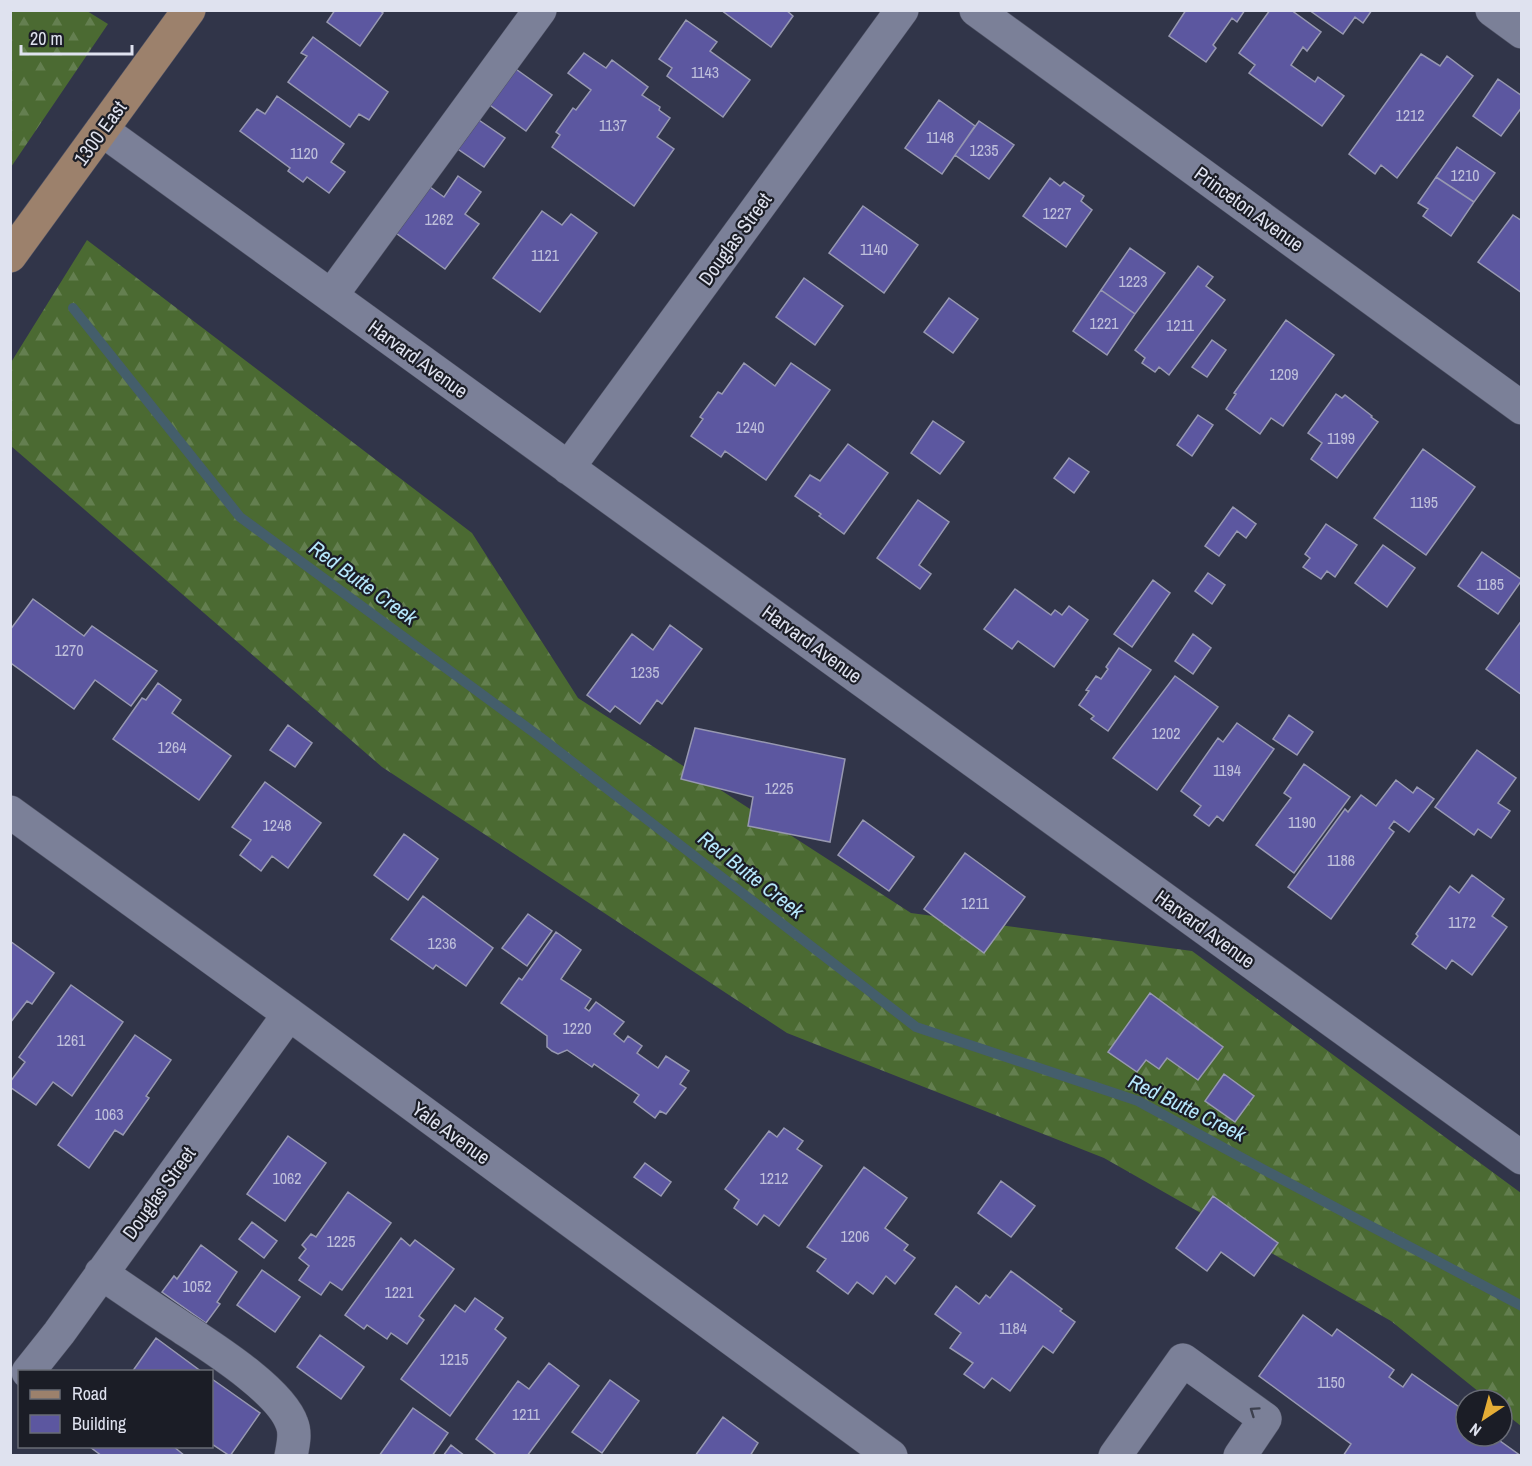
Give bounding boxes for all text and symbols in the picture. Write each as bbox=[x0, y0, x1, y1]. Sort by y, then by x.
scale bar bbox=[21, 18, 132, 56]
text: 20 m bbox=[30, 26, 63, 51]
house number: 1143 bbox=[691, 61, 719, 83]
street label: 1300 East bbox=[67, 95, 132, 171]
house number: 1212 bbox=[1395, 104, 1425, 126]
house number: 1137 bbox=[599, 114, 627, 136]
house number: 1148 bbox=[926, 126, 954, 148]
house number: 1235 bbox=[969, 139, 999, 161]
house number: 1120 bbox=[290, 142, 318, 164]
street label: Princeton Avenue bbox=[1189, 160, 1309, 257]
house number: 1210 bbox=[1450, 164, 1480, 186]
street label: Douglas Street bbox=[692, 187, 778, 291]
house number: 1227 bbox=[1042, 202, 1072, 224]
house number: 1262 bbox=[424, 208, 454, 230]
house number: 1140 bbox=[860, 238, 888, 260]
house number: 1121 bbox=[531, 244, 560, 266]
house number: 1223 bbox=[1118, 270, 1148, 292]
house number: 1221 bbox=[1089, 312, 1119, 334]
street label: Harvard Avenue bbox=[363, 313, 474, 404]
house number: 1211 bbox=[1166, 314, 1195, 336]
house number: 1209 bbox=[1269, 363, 1299, 385]
house number: 1240 bbox=[735, 416, 765, 438]
house number: 1199 bbox=[1327, 427, 1355, 449]
house number: 1195 bbox=[1410, 491, 1438, 513]
water label: Red Butte Creek bbox=[303, 533, 424, 633]
house number: 1185 bbox=[1476, 573, 1504, 595]
street label: Harvard Avenue bbox=[757, 598, 868, 689]
house number: 1270 bbox=[54, 639, 84, 661]
house number: 1235 bbox=[630, 661, 660, 683]
house number: 1202 bbox=[1151, 722, 1181, 744]
house number: 1264 bbox=[157, 736, 187, 758]
house number: 1194 bbox=[1213, 759, 1241, 781]
house number: 1225 bbox=[764, 777, 794, 799]
house number: 1190 bbox=[1288, 811, 1316, 833]
house number: 1248 bbox=[262, 814, 292, 836]
water label: Red Butte Creek bbox=[692, 824, 811, 926]
house number: 1186 bbox=[1327, 849, 1355, 871]
street label: Harvard Avenue bbox=[1150, 883, 1261, 974]
house number: 1211 bbox=[961, 892, 990, 914]
house number: 1172 bbox=[1448, 911, 1476, 933]
house number: 1236 bbox=[427, 932, 457, 954]
house number: 1220 bbox=[562, 1017, 592, 1039]
house number: 1261 bbox=[56, 1029, 86, 1051]
water label: Red Butte Creek bbox=[1124, 1067, 1252, 1149]
street label: Yale Avenue bbox=[407, 1095, 496, 1170]
house number: 1063 bbox=[94, 1103, 124, 1125]
street label: Douglas Street bbox=[116, 1141, 202, 1245]
house number: 1062 bbox=[272, 1167, 302, 1189]
house number: 1212 bbox=[759, 1167, 789, 1189]
house number: 1206 bbox=[840, 1225, 870, 1247]
house number: 1225 bbox=[326, 1230, 356, 1252]
house number: 1052 bbox=[182, 1275, 212, 1297]
house number: 1221 bbox=[384, 1281, 414, 1303]
house number: 1184 bbox=[999, 1317, 1027, 1339]
house number: 1215 bbox=[439, 1348, 469, 1370]
legend bbox=[18, 1370, 213, 1448]
house number: 1150 bbox=[1317, 1371, 1345, 1393]
text: Road bbox=[72, 1381, 107, 1406]
north arrow bbox=[1454, 1388, 1514, 1448]
house number: 1211 bbox=[512, 1403, 541, 1425]
one-way arrow bbox=[1250, 1407, 1261, 1418]
text: Building bbox=[72, 1411, 127, 1436]
text: N bbox=[1465, 1418, 1485, 1442]

